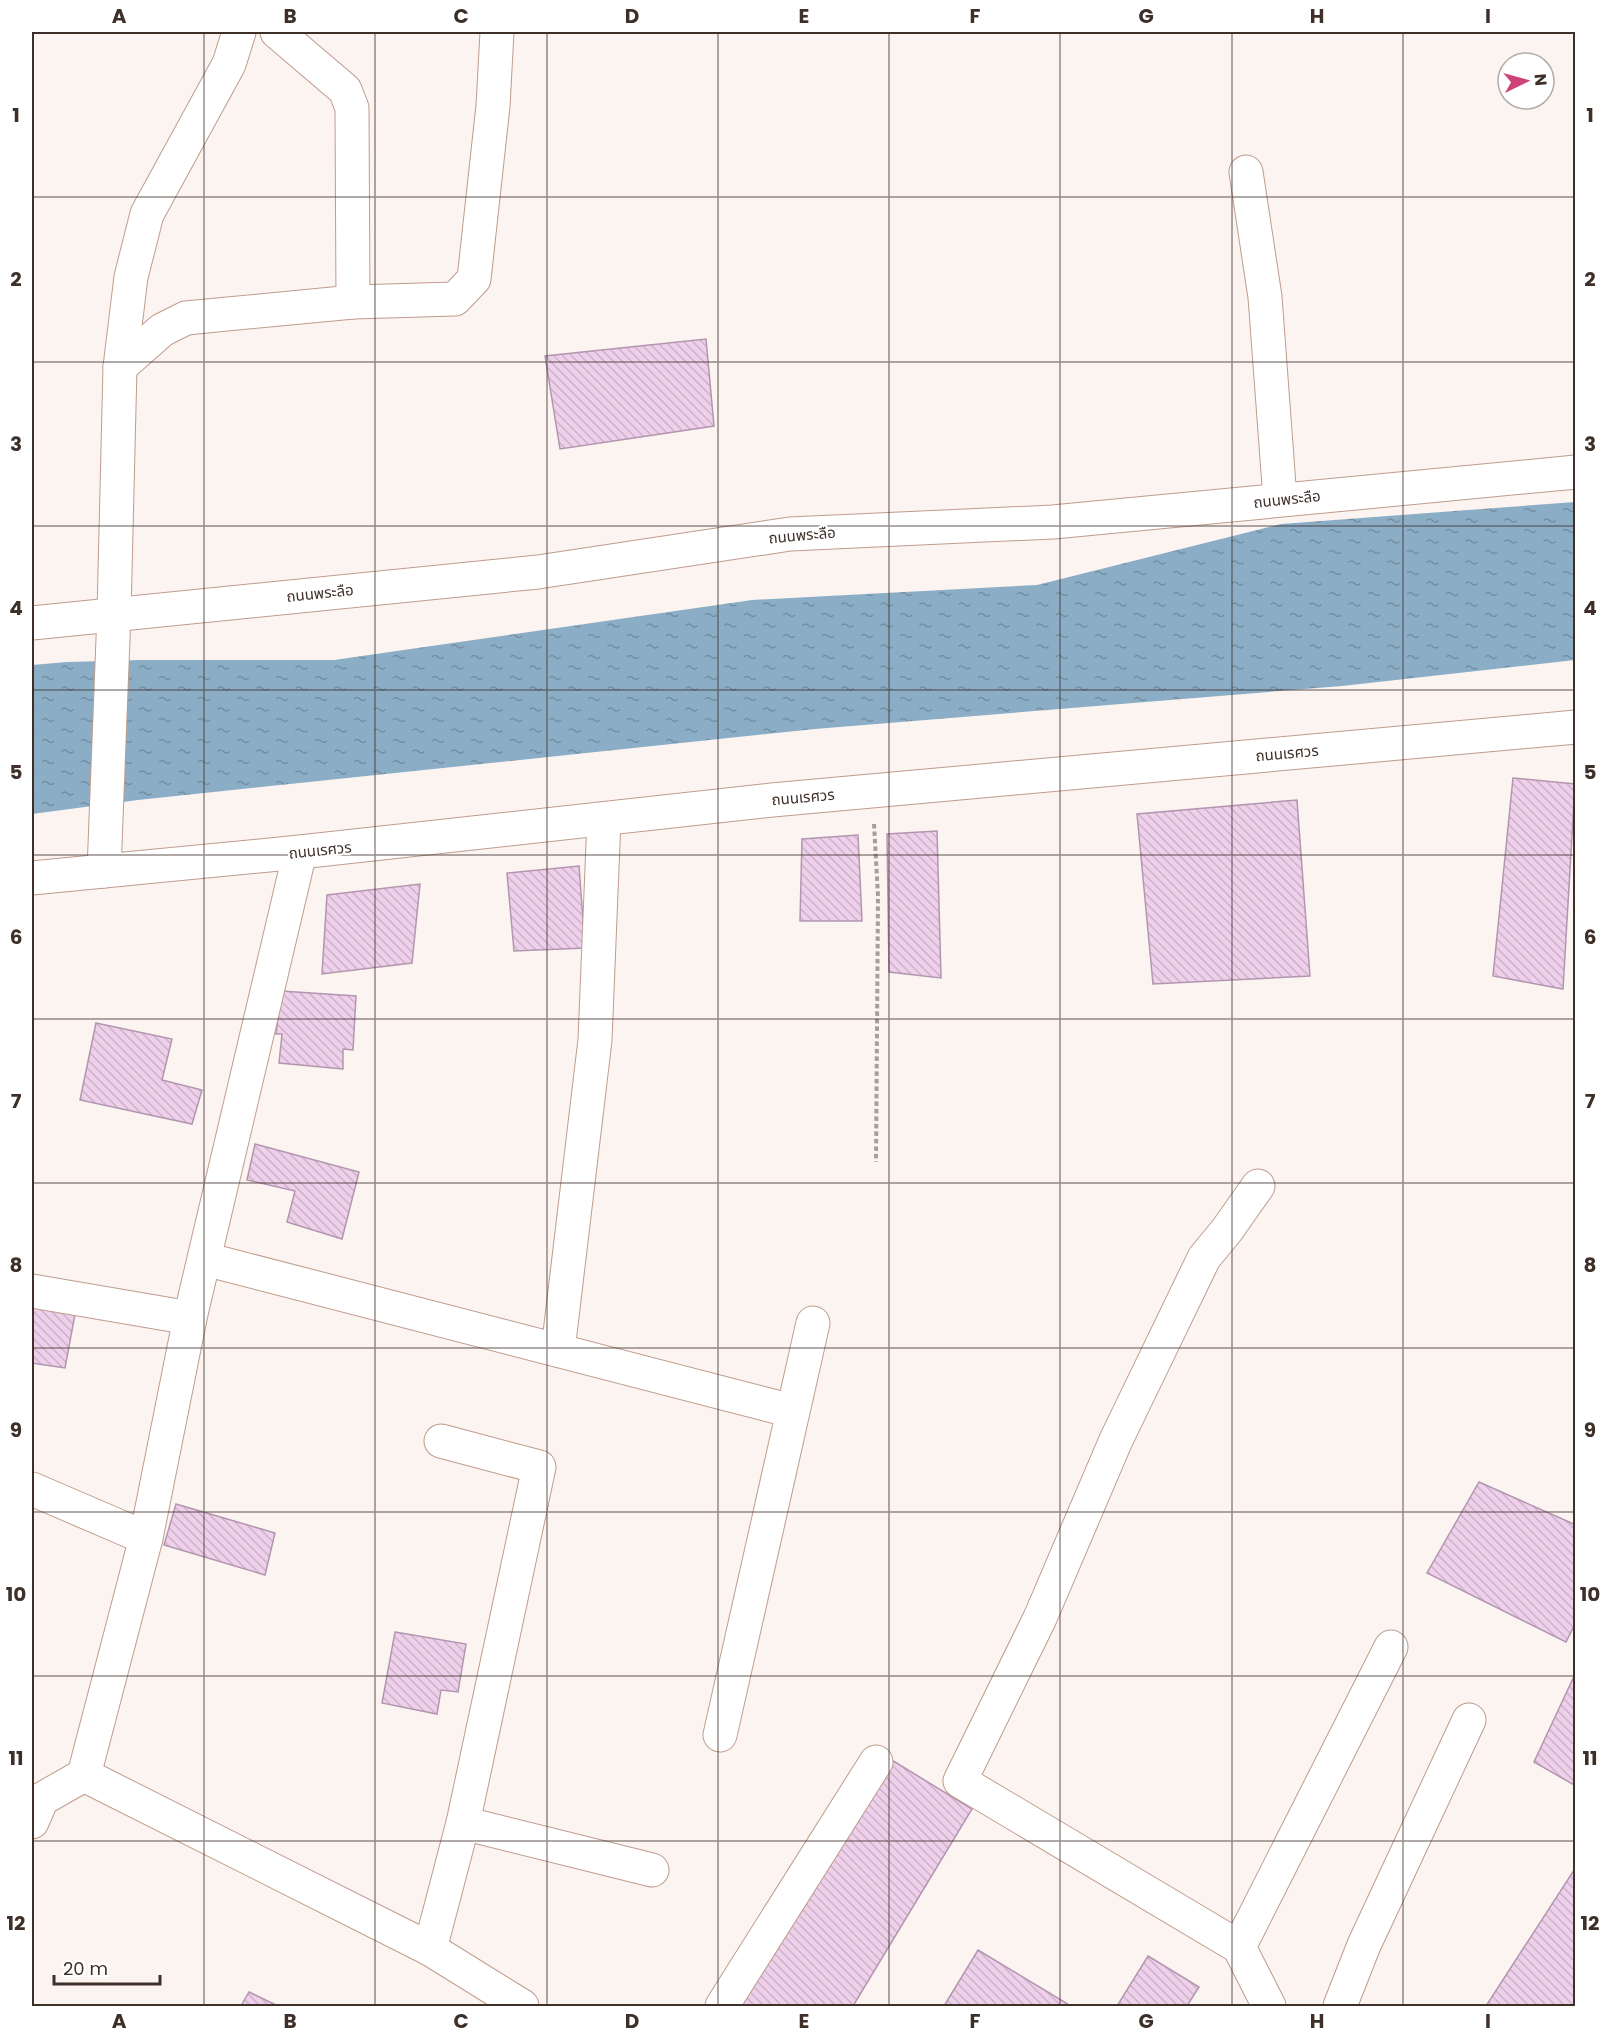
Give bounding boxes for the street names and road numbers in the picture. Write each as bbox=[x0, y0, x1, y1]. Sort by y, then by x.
street label: ถนนพระลือ bbox=[1252, 485, 1322, 513]
street label: ถนนพระลือ bbox=[768, 522, 836, 548]
street label: ถนนพระลือ bbox=[285, 579, 355, 607]
street label: ถนนเรศวร bbox=[1255, 740, 1319, 766]
street label: ถนนเรศวร bbox=[771, 784, 835, 810]
street label: ถนนเรศวร bbox=[288, 836, 352, 864]

